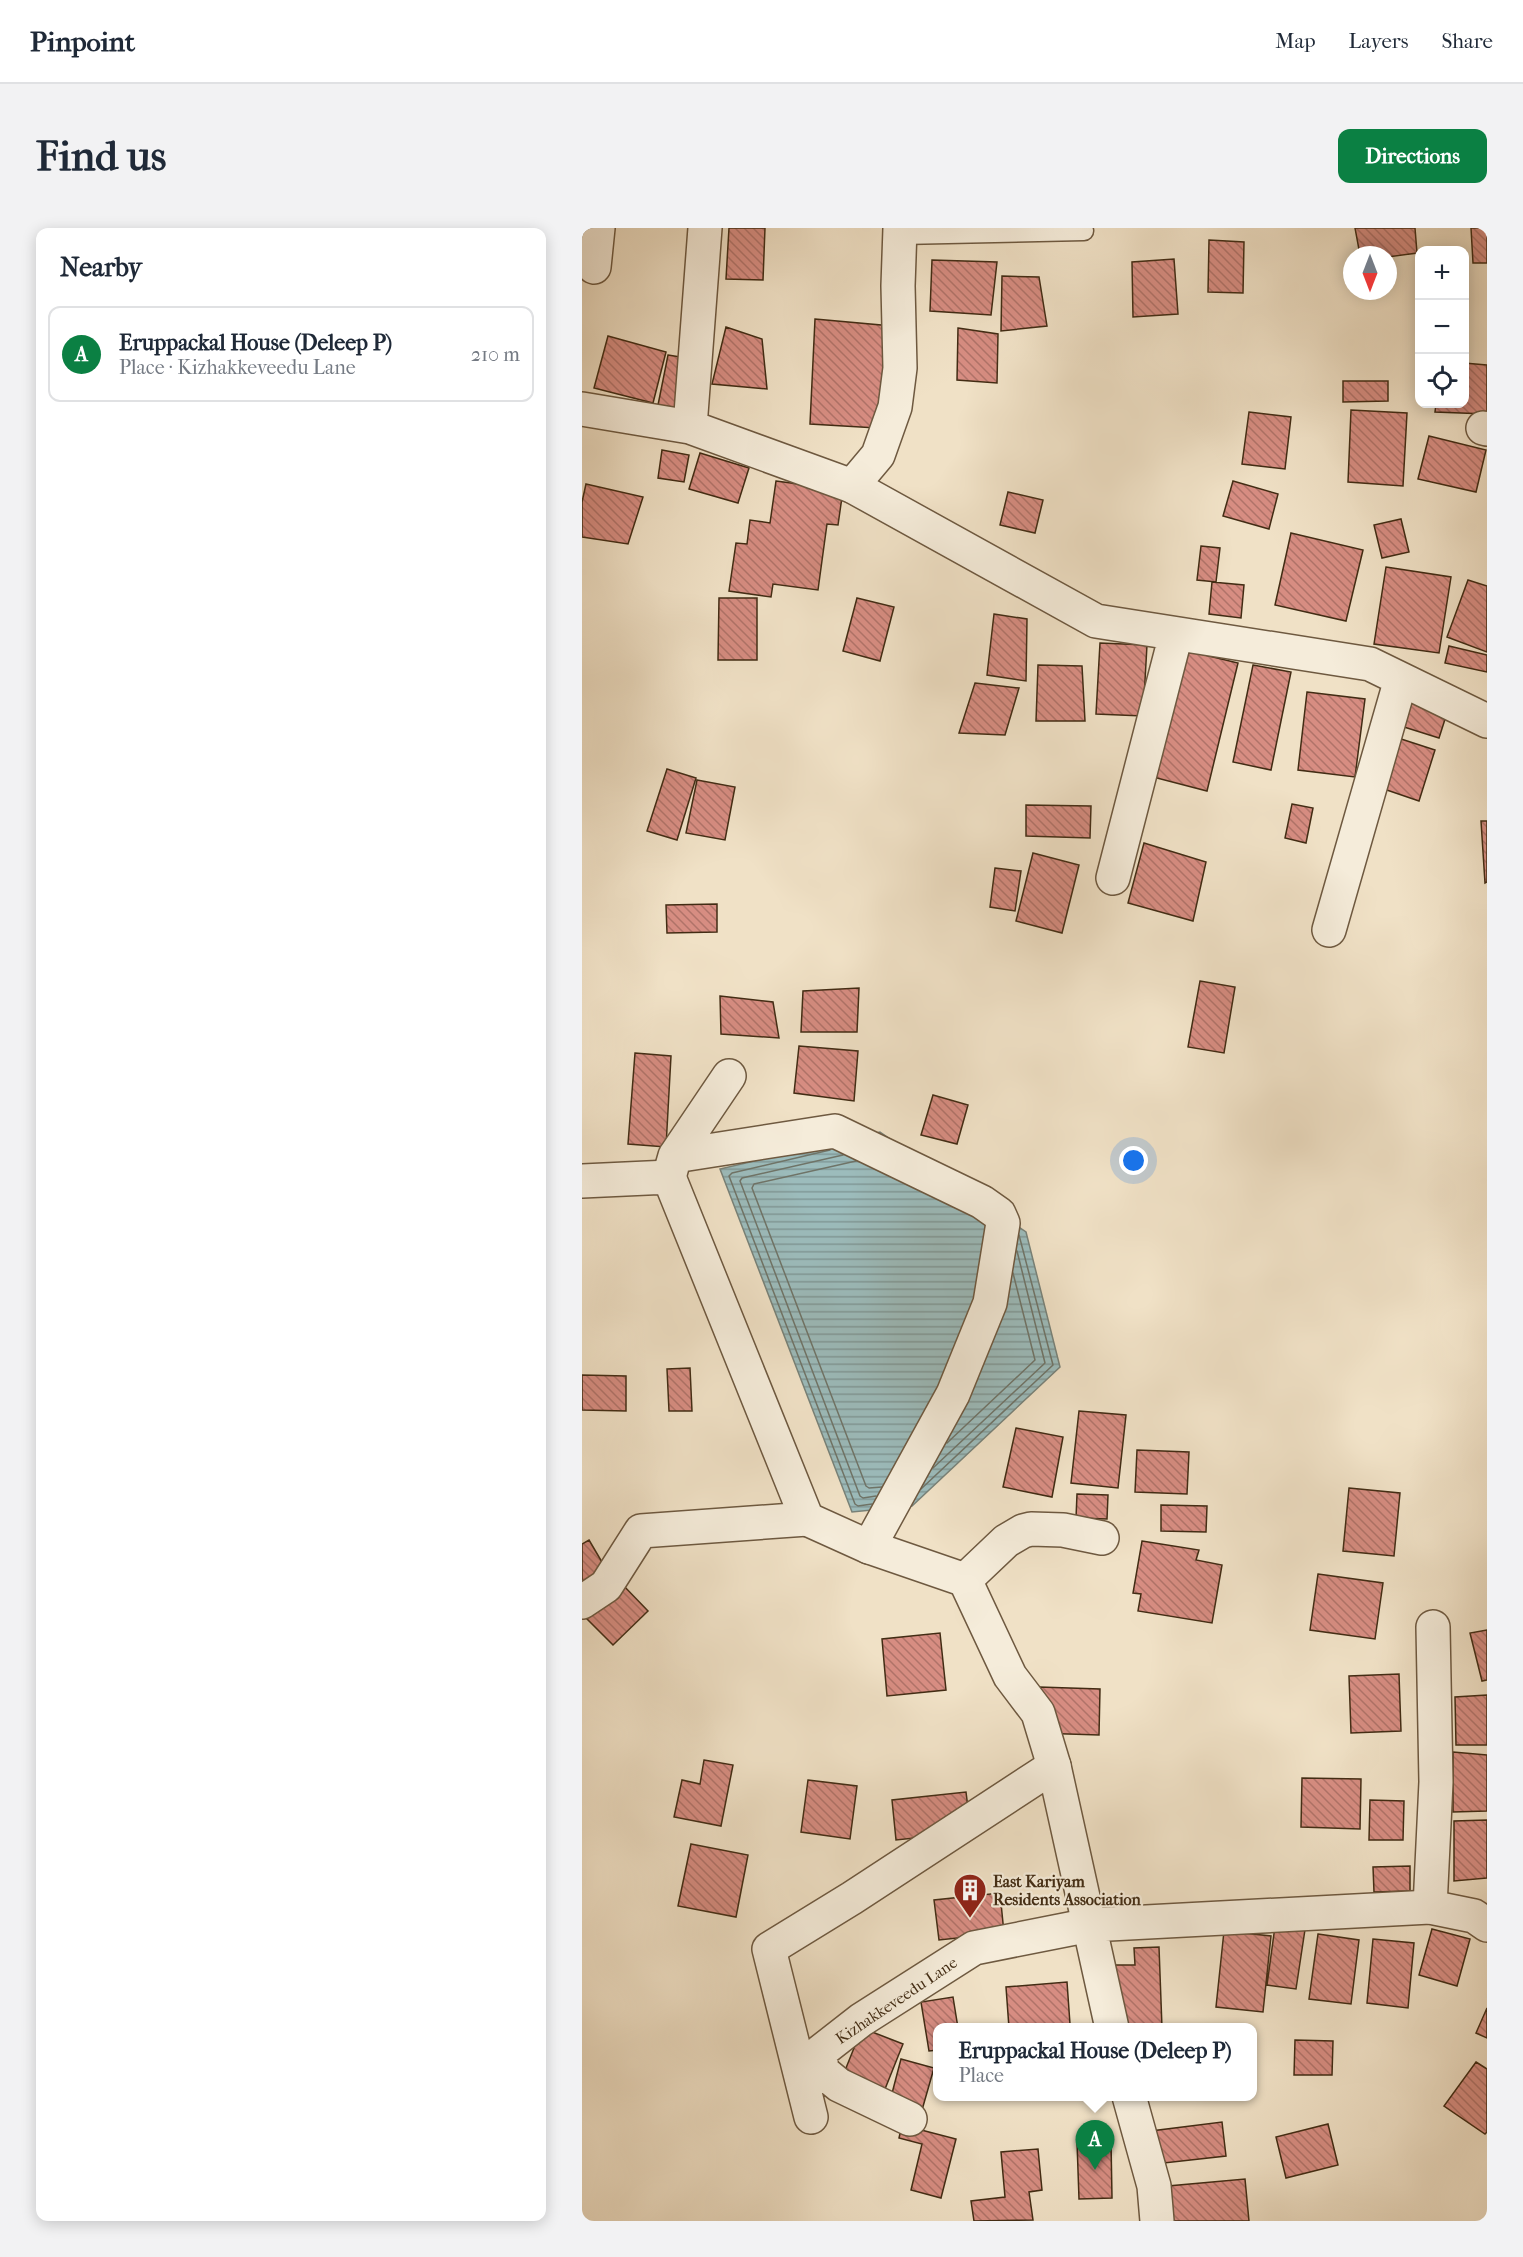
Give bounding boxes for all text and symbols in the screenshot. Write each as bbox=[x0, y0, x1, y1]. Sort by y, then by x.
text: Pinpoint bbox=[30, 25, 135, 58]
text: Map bbox=[1275, 29, 1316, 53]
text: Layers bbox=[1349, 29, 1408, 53]
text: Share bbox=[1441, 29, 1493, 53]
button: Directions bbox=[1338, 129, 1487, 183]
text: Find us bbox=[36, 132, 166, 181]
north arrow bbox=[1343, 246, 1397, 300]
map controls bbox=[1415, 246, 1469, 408]
button: + bbox=[1415, 246, 1469, 300]
text: Nearby bbox=[60, 252, 142, 283]
button: − bbox=[1415, 300, 1469, 354]
text: Eruppackal House (Deleep P) bbox=[119, 330, 392, 356]
text: A bbox=[75, 343, 88, 366]
text: 210 m bbox=[471, 343, 520, 366]
button: locate bbox=[1415, 354, 1469, 408]
text: Place · Kizhakkeveedu Lane bbox=[119, 356, 356, 379]
your location bbox=[1119, 1146, 1148, 1175]
building icon: East Kariyam Residents Association bbox=[952, 1872, 988, 1919]
place label: East Kariyam Residents Association bbox=[993, 1872, 1141, 1909]
street label: Kizhakkeveedu Lane bbox=[832, 1953, 961, 2048]
popup bbox=[933, 2023, 1257, 2101]
text: Eruppackal House (Deleep P) bbox=[958, 2038, 1232, 2064]
text: Place bbox=[958, 2064, 1004, 2087]
pin: A bbox=[1076, 2120, 1114, 2170]

